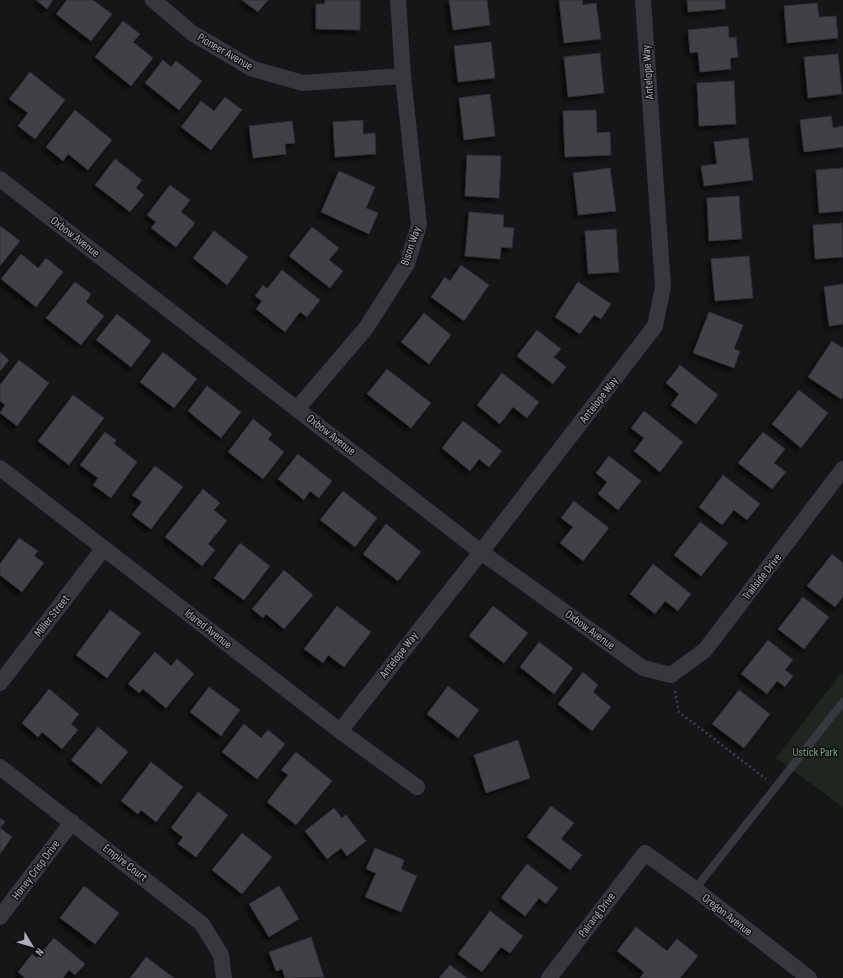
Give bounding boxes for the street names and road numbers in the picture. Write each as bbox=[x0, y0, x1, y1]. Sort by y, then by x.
street label: Pioneer Avenue bbox=[195, 30, 256, 74]
street label: Antelope Way bbox=[639, 44, 657, 101]
street label: Oxbow Avenue bbox=[47, 213, 103, 261]
street label: Bison Way bbox=[397, 224, 425, 268]
street label: Antelope Way bbox=[576, 374, 622, 427]
street label: Oxbow Avenue bbox=[303, 411, 359, 459]
street label: Trailside Drive bbox=[739, 550, 785, 604]
street label: Miller Street bbox=[31, 592, 73, 640]
street label: Idared Avenue bbox=[181, 606, 235, 652]
street label: Oxbow Avenue bbox=[562, 607, 618, 653]
street label: Antelope Way bbox=[376, 629, 422, 682]
street label: Honey Crisp Drive bbox=[9, 837, 63, 903]
street label: Empire Court bbox=[100, 841, 151, 885]
street label: Palrang Drive bbox=[575, 889, 619, 940]
street label: Oregon Avenue bbox=[699, 891, 755, 940]

